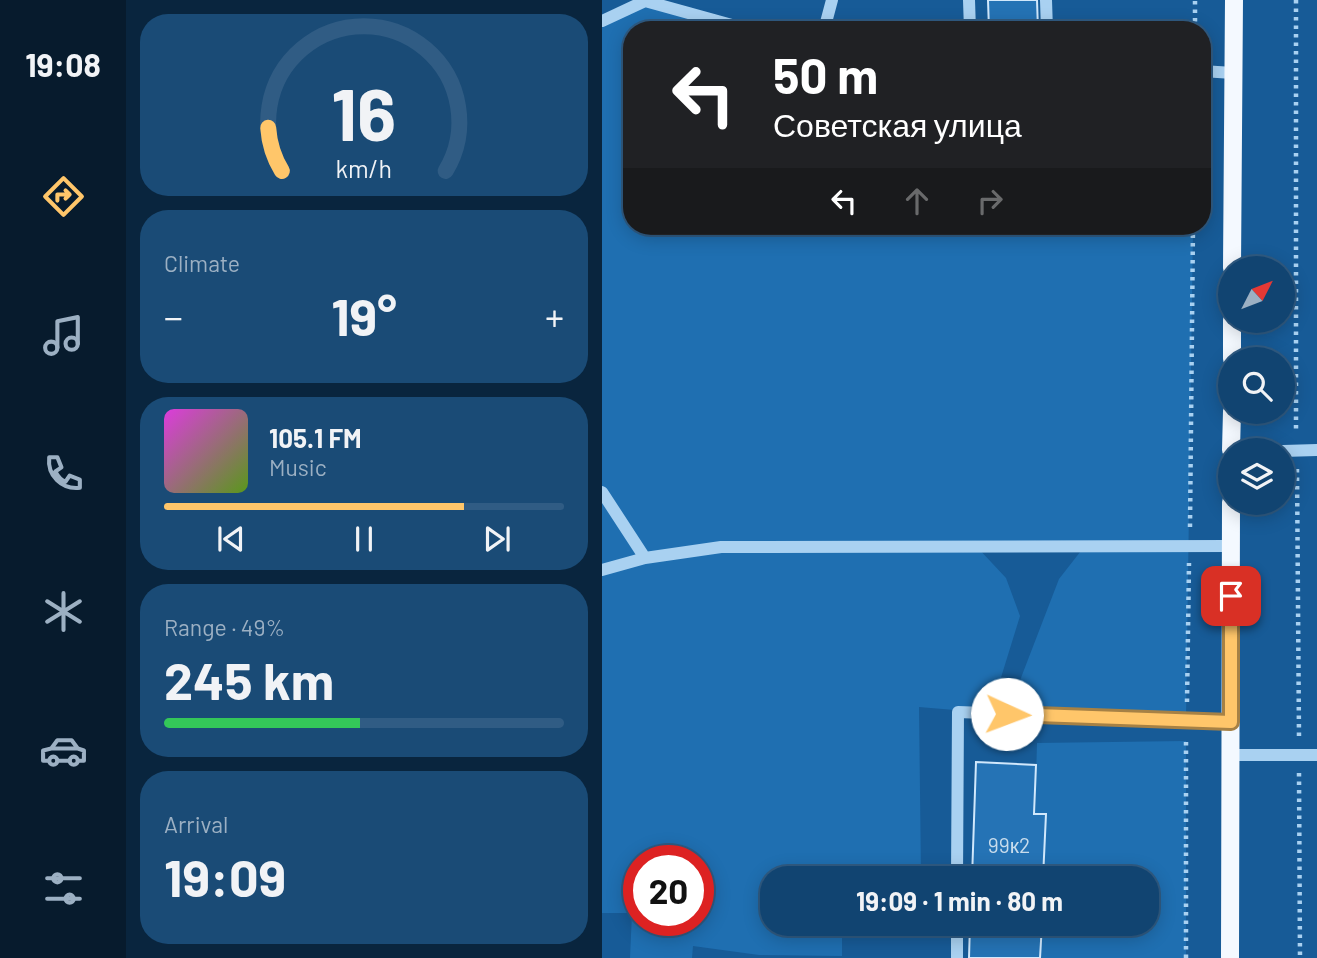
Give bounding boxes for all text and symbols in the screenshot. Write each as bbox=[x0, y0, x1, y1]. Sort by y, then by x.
text: 19:08 bbox=[25, 45, 101, 83]
text: 50 m bbox=[773, 45, 878, 104]
icon: left bbox=[658, 49, 749, 140]
text: 16 bbox=[332, 68, 396, 156]
text: Советская улица bbox=[773, 105, 1022, 143]
text: km/h bbox=[336, 153, 392, 183]
icon: directions bbox=[39, 172, 88, 221]
icon: left bbox=[825, 182, 863, 220]
icon: ahead bbox=[898, 182, 936, 220]
icon: right bbox=[971, 182, 1009, 220]
text: Climate bbox=[164, 249, 240, 277]
north arrow bbox=[1218, 256, 1295, 332]
map controls bbox=[1218, 256, 1295, 515]
text: 19° bbox=[331, 284, 397, 346]
text: − bbox=[164, 293, 183, 339]
text: + bbox=[545, 293, 564, 339]
icon: music bbox=[39, 311, 88, 360]
button: search bbox=[1218, 347, 1295, 424]
text: 105.1 FM bbox=[269, 422, 362, 453]
button: layers bbox=[1218, 438, 1295, 515]
icon: phone bbox=[39, 449, 88, 498]
text: Music bbox=[269, 453, 327, 481]
icon: previous bbox=[212, 520, 250, 558]
icon: pause bbox=[345, 520, 383, 558]
icon: next bbox=[478, 520, 516, 558]
pin bbox=[1201, 566, 1261, 626]
icon: arrive bbox=[1212, 577, 1250, 615]
icon: climate bbox=[39, 587, 88, 636]
text: Range · 49% bbox=[164, 613, 285, 641]
text: 245 km bbox=[164, 648, 334, 710]
position arrow bbox=[970, 677, 1044, 751]
icon: car bbox=[39, 726, 88, 775]
text: Arrival bbox=[164, 810, 228, 838]
house number: 99к2 bbox=[988, 832, 1030, 857]
text: 19:09 bbox=[164, 845, 286, 907]
speed limit sign: 20 bbox=[623, 845, 714, 936]
icon: filters bbox=[39, 864, 88, 913]
text: 19:09 · 1 min · 80 m bbox=[856, 885, 1063, 916]

